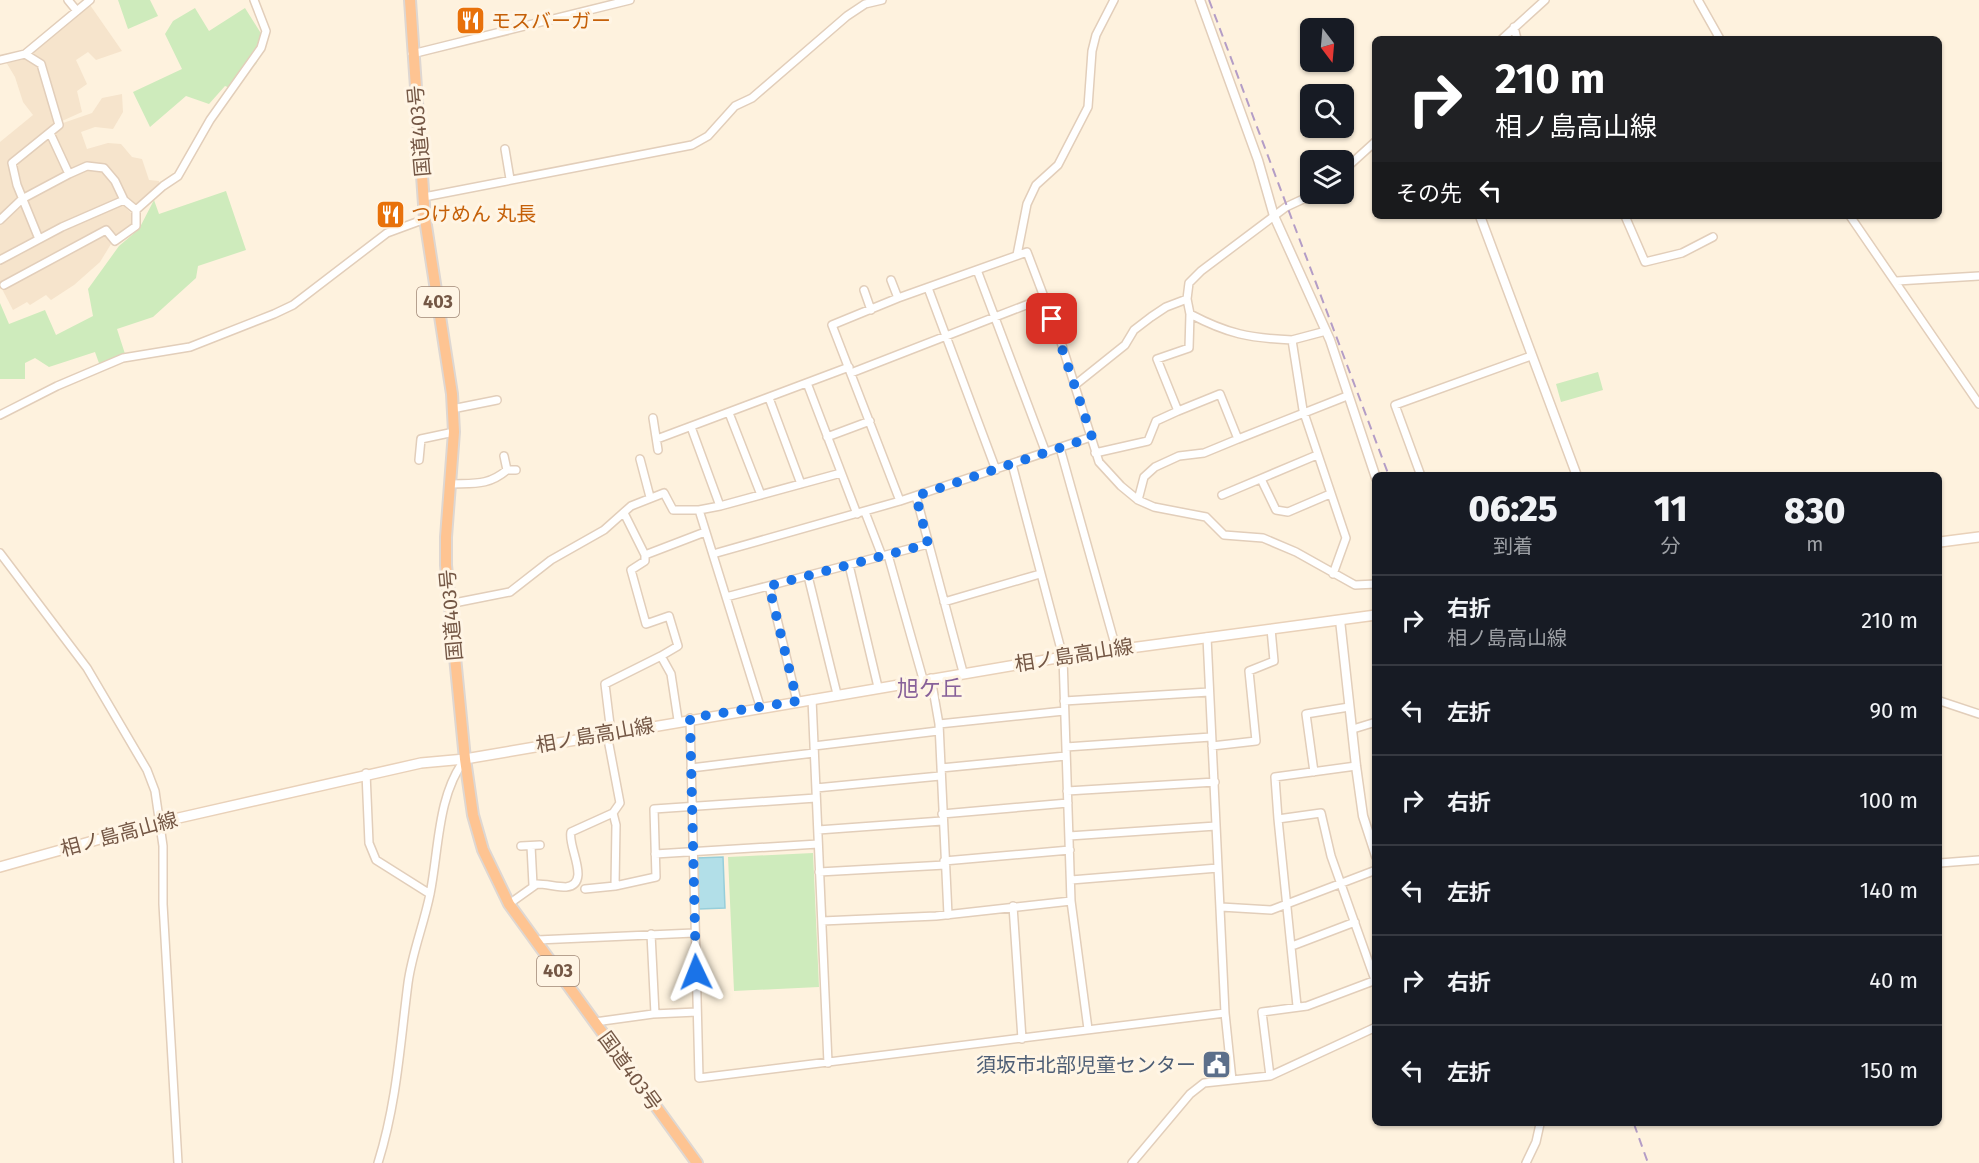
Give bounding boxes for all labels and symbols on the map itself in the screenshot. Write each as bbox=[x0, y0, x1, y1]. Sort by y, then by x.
restaurant icon: モスバーガー bbox=[454, 5, 486, 37]
place label: モスバーガー bbox=[491, 9, 611, 33]
north arrow bbox=[1300, 18, 1354, 72]
street label: 国道403号 bbox=[403, 84, 435, 178]
restaurant icon: つけめん 丸長 bbox=[374, 198, 406, 230]
place label: つけめん 丸長 bbox=[411, 202, 536, 226]
road number: 403 bbox=[417, 287, 459, 317]
pin bbox=[1026, 293, 1077, 344]
street label: 国道403号 bbox=[435, 568, 467, 662]
street label: 相ノ島高山線 bbox=[1013, 634, 1135, 676]
district label: 旭ケ丘 bbox=[897, 675, 963, 702]
street label: 相ノ島高山線 bbox=[534, 713, 656, 757]
street label: 相ノ島高山線 bbox=[58, 807, 180, 861]
position arrow bbox=[664, 940, 728, 1004]
road number: 403 bbox=[537, 956, 579, 986]
street label: 国道403号 bbox=[593, 1027, 667, 1115]
public building icon: 須坂市北部児童センター bbox=[1201, 1049, 1233, 1081]
place label: 須坂市北部児童センター bbox=[976, 1053, 1196, 1077]

